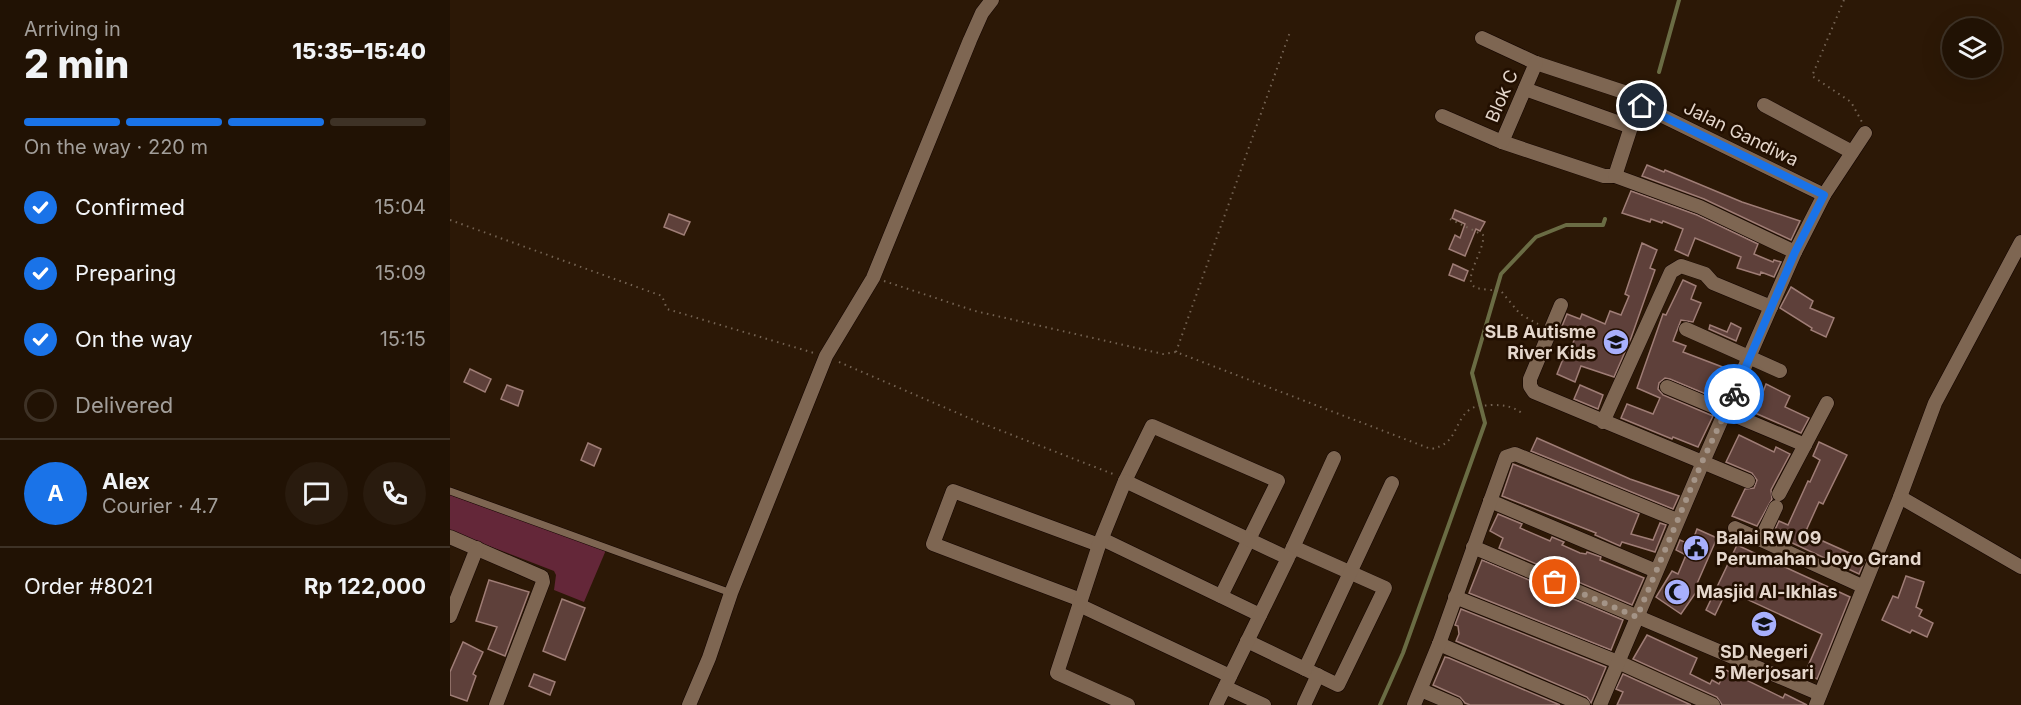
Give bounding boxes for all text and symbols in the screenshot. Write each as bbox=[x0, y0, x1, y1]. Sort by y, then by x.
text: Arriving in bbox=[24, 17, 121, 41]
map controls bbox=[1942, 18, 2002, 78]
button: layers bbox=[1942, 18, 2002, 78]
text: 15:35–15:40 bbox=[292, 38, 426, 64]
text: 2 min bbox=[24, 40, 129, 87]
street label: Blok C bbox=[1481, 66, 1522, 125]
pin bbox=[1616, 80, 1667, 131]
icon: home bbox=[1625, 89, 1658, 122]
street label: Jalan Gandiwa bbox=[1680, 97, 1802, 170]
text: On the way · 220 m bbox=[24, 135, 208, 159]
icon: check bbox=[24, 191, 57, 224]
text: Confirmed bbox=[75, 194, 185, 220]
text: 15:04 bbox=[374, 195, 426, 219]
icon: check bbox=[24, 257, 57, 290]
text: Preparing bbox=[75, 260, 176, 286]
text: 15:09 bbox=[375, 261, 426, 285]
place label: SLB Autisme River Kids bbox=[1485, 321, 1596, 363]
icon: check bbox=[24, 323, 57, 356]
text: On the way bbox=[75, 326, 193, 352]
text: 15:15 bbox=[380, 327, 426, 351]
school or university icon: SLB Autisme River Kids bbox=[1601, 327, 1631, 357]
courier bbox=[1704, 364, 1764, 424]
icon: bike bbox=[1718, 378, 1751, 411]
text: Delivered bbox=[75, 392, 173, 418]
button: chat bbox=[285, 462, 348, 525]
button: phone bbox=[363, 462, 426, 525]
text: Alex bbox=[102, 468, 150, 494]
text: A bbox=[47, 480, 64, 506]
text: Courier · 4.7 bbox=[102, 494, 218, 518]
place label: Balai RW 09 Perumahan Joyo Grand bbox=[1716, 527, 1921, 569]
public building icon: Balai RW 09 Perumahan Joyo Grand bbox=[1681, 533, 1711, 563]
pin bbox=[1529, 556, 1580, 607]
icon: bag bbox=[1538, 565, 1571, 598]
text: Order #8021 bbox=[24, 573, 153, 599]
text: Rp 122,000 bbox=[304, 573, 426, 599]
mosque icon: Masjid Al-Ikhlas bbox=[1662, 577, 1692, 607]
place label: Masjid Al-Ikhlas bbox=[1696, 581, 1838, 602]
school or university icon: SD Negeri 5 Merjosari bbox=[1749, 609, 1779, 639]
place label: SD Negeri 5 Merjosari bbox=[1714, 641, 1814, 683]

